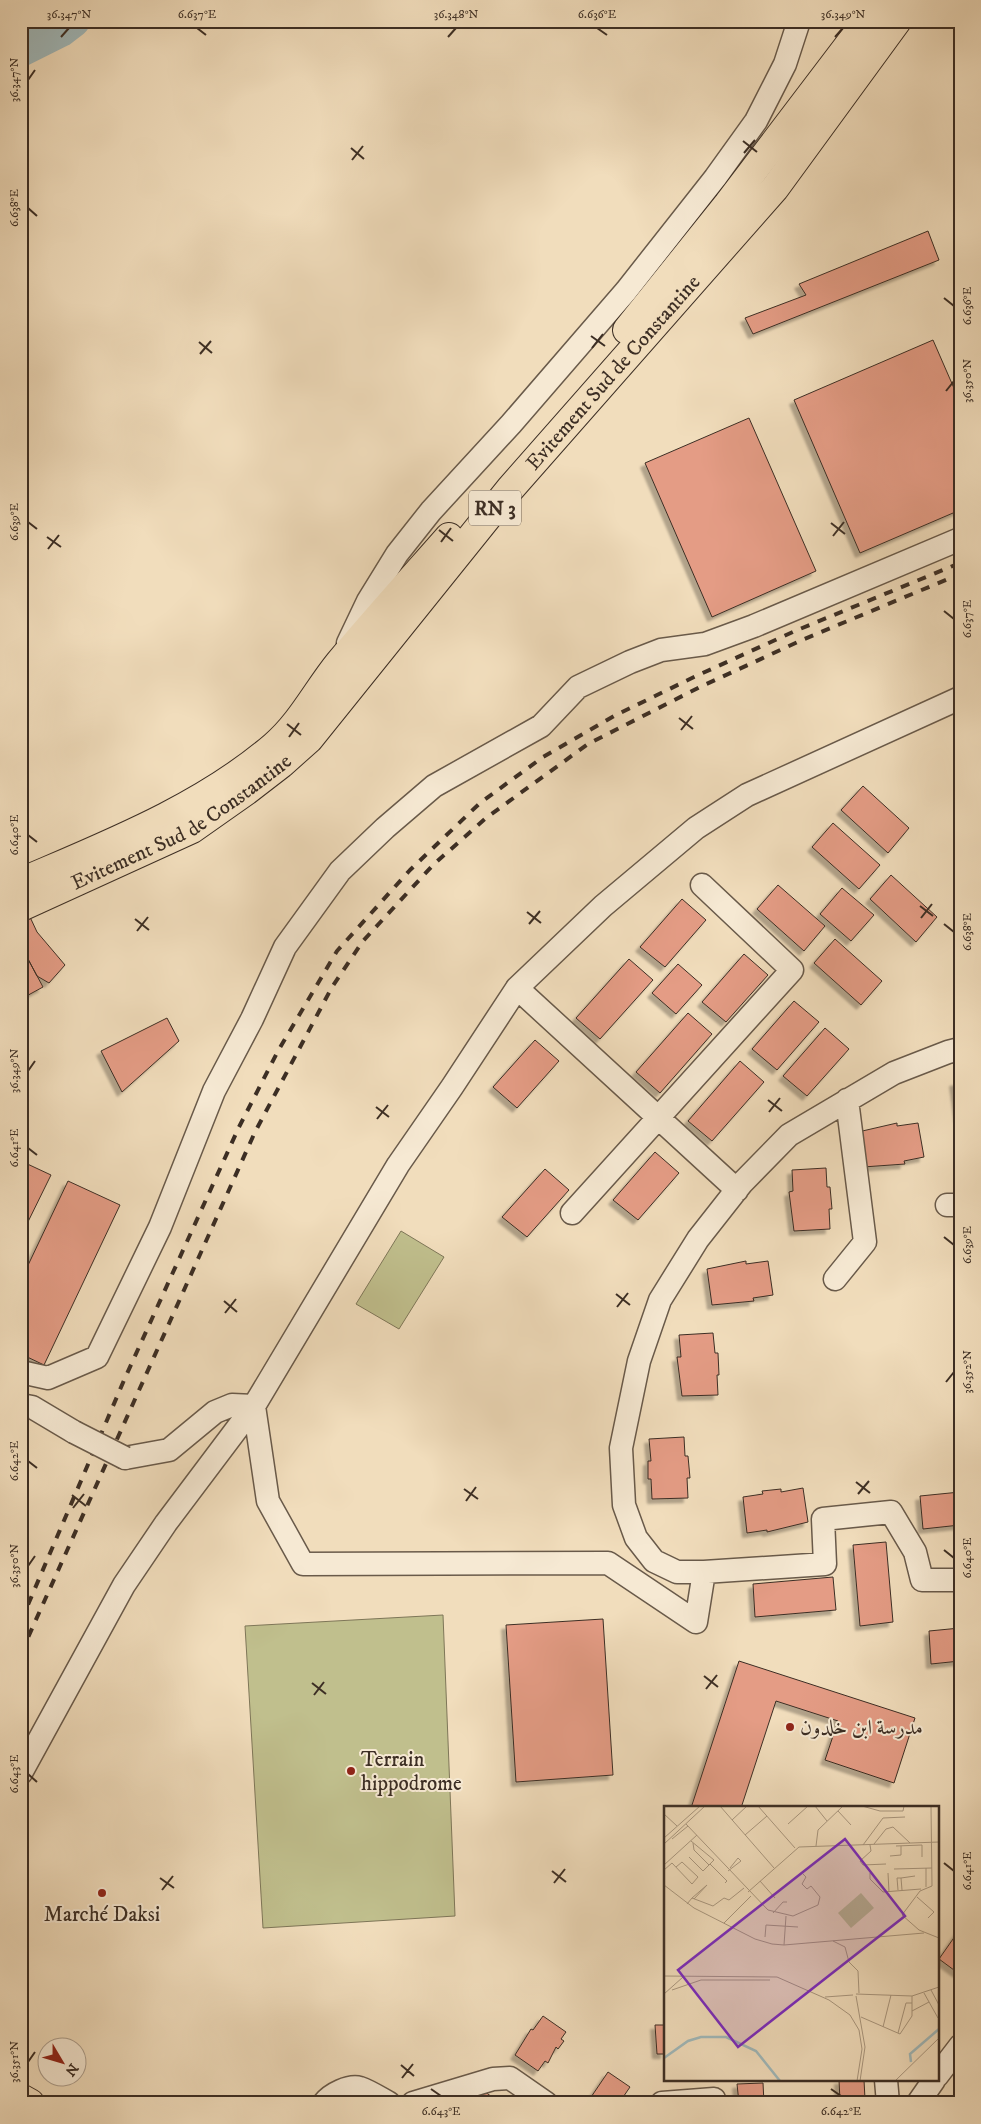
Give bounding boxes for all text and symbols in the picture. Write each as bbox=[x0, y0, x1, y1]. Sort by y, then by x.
text: 36.347°N bbox=[47, 7, 91, 22]
text: 6.637°E bbox=[178, 7, 217, 22]
text: 36.348°N bbox=[434, 7, 478, 22]
text: 6.636°E bbox=[578, 7, 617, 22]
text: 36.349°N bbox=[821, 7, 865, 22]
text: 36.347°N bbox=[7, 58, 22, 102]
text: 6.638°E bbox=[7, 188, 22, 227]
street label: Evitement Sud de Constantine bbox=[521, 270, 707, 476]
text: 6.636°E bbox=[960, 286, 975, 325]
text: 36.350°N bbox=[960, 359, 975, 403]
road number: RN 3 bbox=[469, 490, 521, 526]
text: 6.639°E bbox=[7, 502, 22, 541]
text: 6.637°E bbox=[960, 599, 975, 638]
street label: Evitement Sud de Constantine bbox=[67, 749, 298, 896]
text: 6.640°E bbox=[7, 814, 22, 856]
text: 6.638°E bbox=[960, 912, 975, 951]
text: 36.349°N bbox=[7, 1049, 22, 1093]
text: 6.641°E bbox=[7, 1128, 22, 1167]
text: 6.639°E bbox=[960, 1225, 975, 1264]
text: 36.352°N bbox=[960, 1350, 975, 1394]
text: 6.642°E bbox=[7, 1440, 22, 1481]
text: 6.640°E bbox=[960, 1537, 975, 1579]
text: 36.350°N bbox=[7, 1544, 22, 1588]
place label: مدرسة ابن خلدون bbox=[800, 1715, 923, 1741]
marker: مدرسة ابن خلدون bbox=[784, 1721, 796, 1733]
place label: Terrain hippodrome bbox=[361, 1747, 462, 1797]
text: 6.643°E bbox=[7, 1754, 22, 1794]
marker: Terrain hippodrome bbox=[345, 1765, 357, 1777]
inset map bbox=[664, 1806, 938, 2082]
text: 6.641°E bbox=[960, 1851, 975, 1890]
marker: Marché Daksi bbox=[96, 1887, 108, 1899]
place label: Marché Daksi bbox=[44, 1902, 160, 1928]
north arrow bbox=[38, 2036, 88, 2086]
text: 36.351°N bbox=[7, 2041, 22, 2083]
text: N bbox=[61, 2059, 82, 2080]
text: 6.643°E bbox=[421, 2104, 461, 2119]
text: 6.642°E bbox=[821, 2104, 862, 2119]

